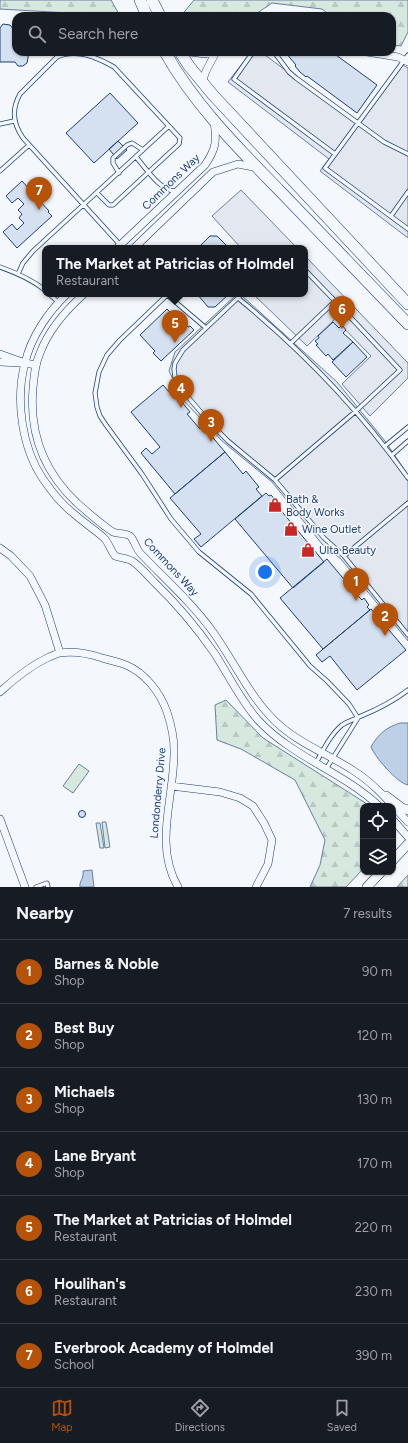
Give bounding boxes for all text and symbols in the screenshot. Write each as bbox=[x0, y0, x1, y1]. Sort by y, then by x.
search box bbox=[12, 12, 396, 56]
icon: search bbox=[26, 23, 48, 45]
text: Search here bbox=[58, 25, 138, 43]
street label: Commons Way bbox=[140, 151, 203, 213]
pin: 7 bbox=[26, 177, 52, 210]
popup bbox=[42, 245, 308, 297]
text: The Market at Patricias of Holmdel bbox=[56, 255, 294, 273]
text: Restaurant bbox=[56, 273, 119, 288]
pin: 6 bbox=[329, 296, 355, 329]
pin: 5 bbox=[162, 310, 188, 343]
pin: 4 bbox=[168, 375, 194, 408]
pin: 3 bbox=[198, 409, 224, 442]
place label: Bath & Body Works bbox=[286, 493, 345, 519]
shop icon: Bath & Body Works bbox=[267, 497, 283, 513]
shop icon: Wine Outlet bbox=[283, 521, 299, 537]
place label: Wine Outlet bbox=[302, 523, 361, 536]
street label: Commons Way bbox=[141, 535, 201, 599]
shop icon: Ulta Beauty bbox=[300, 542, 316, 558]
place label: Ulta Beauty bbox=[319, 544, 376, 557]
your location bbox=[255, 562, 275, 582]
pin: 1 bbox=[343, 568, 369, 601]
pin: 2 bbox=[372, 603, 398, 636]
street label: Londonderry Drive bbox=[148, 747, 168, 839]
map controls bbox=[360, 803, 396, 875]
button: locate bbox=[360, 803, 396, 839]
button: layers bbox=[360, 839, 396, 875]
text: Nearby bbox=[16, 903, 74, 923]
text: 7 results bbox=[343, 906, 392, 921]
text: Barnes & Noble bbox=[54, 955, 159, 973]
text: 1 bbox=[26, 964, 32, 979]
text: 90 m bbox=[362, 964, 392, 979]
text: Shop bbox=[54, 973, 84, 988]
text: Best Buy bbox=[54, 1019, 114, 1037]
text: 2 bbox=[25, 1028, 33, 1043]
text: 120 m bbox=[357, 1028, 392, 1043]
text: Shop bbox=[54, 1037, 84, 1052]
text: Michaels bbox=[54, 1083, 115, 1101]
text: 3 bbox=[25, 1092, 33, 1107]
text: 130 m bbox=[357, 1092, 392, 1107]
text: Shop bbox=[54, 1101, 84, 1116]
text: Lane Bryant bbox=[54, 1147, 136, 1165]
text: 4 bbox=[25, 1156, 33, 1171]
text: 170 m bbox=[357, 1156, 392, 1171]
text: Shop bbox=[54, 1165, 84, 1180]
text: The Market at Patricias of Holmdel bbox=[54, 1211, 292, 1229]
text: 5 bbox=[25, 1220, 33, 1235]
text: 220 m bbox=[355, 1220, 392, 1235]
text: Restaurant bbox=[54, 1229, 117, 1244]
text: Houlihan's bbox=[54, 1275, 126, 1293]
text: 6 bbox=[25, 1284, 33, 1299]
text: 230 m bbox=[355, 1284, 392, 1299]
text: Restaurant bbox=[54, 1293, 117, 1308]
text: Everbrook Academy of Holmdel bbox=[54, 1339, 274, 1357]
text: 7 bbox=[25, 1348, 33, 1363]
text: 390 m bbox=[355, 1348, 392, 1363]
text: School bbox=[54, 1357, 94, 1372]
tab: Map bbox=[51, 1397, 73, 1434]
tab: Directions bbox=[175, 1397, 225, 1434]
tab: Saved bbox=[327, 1397, 357, 1434]

